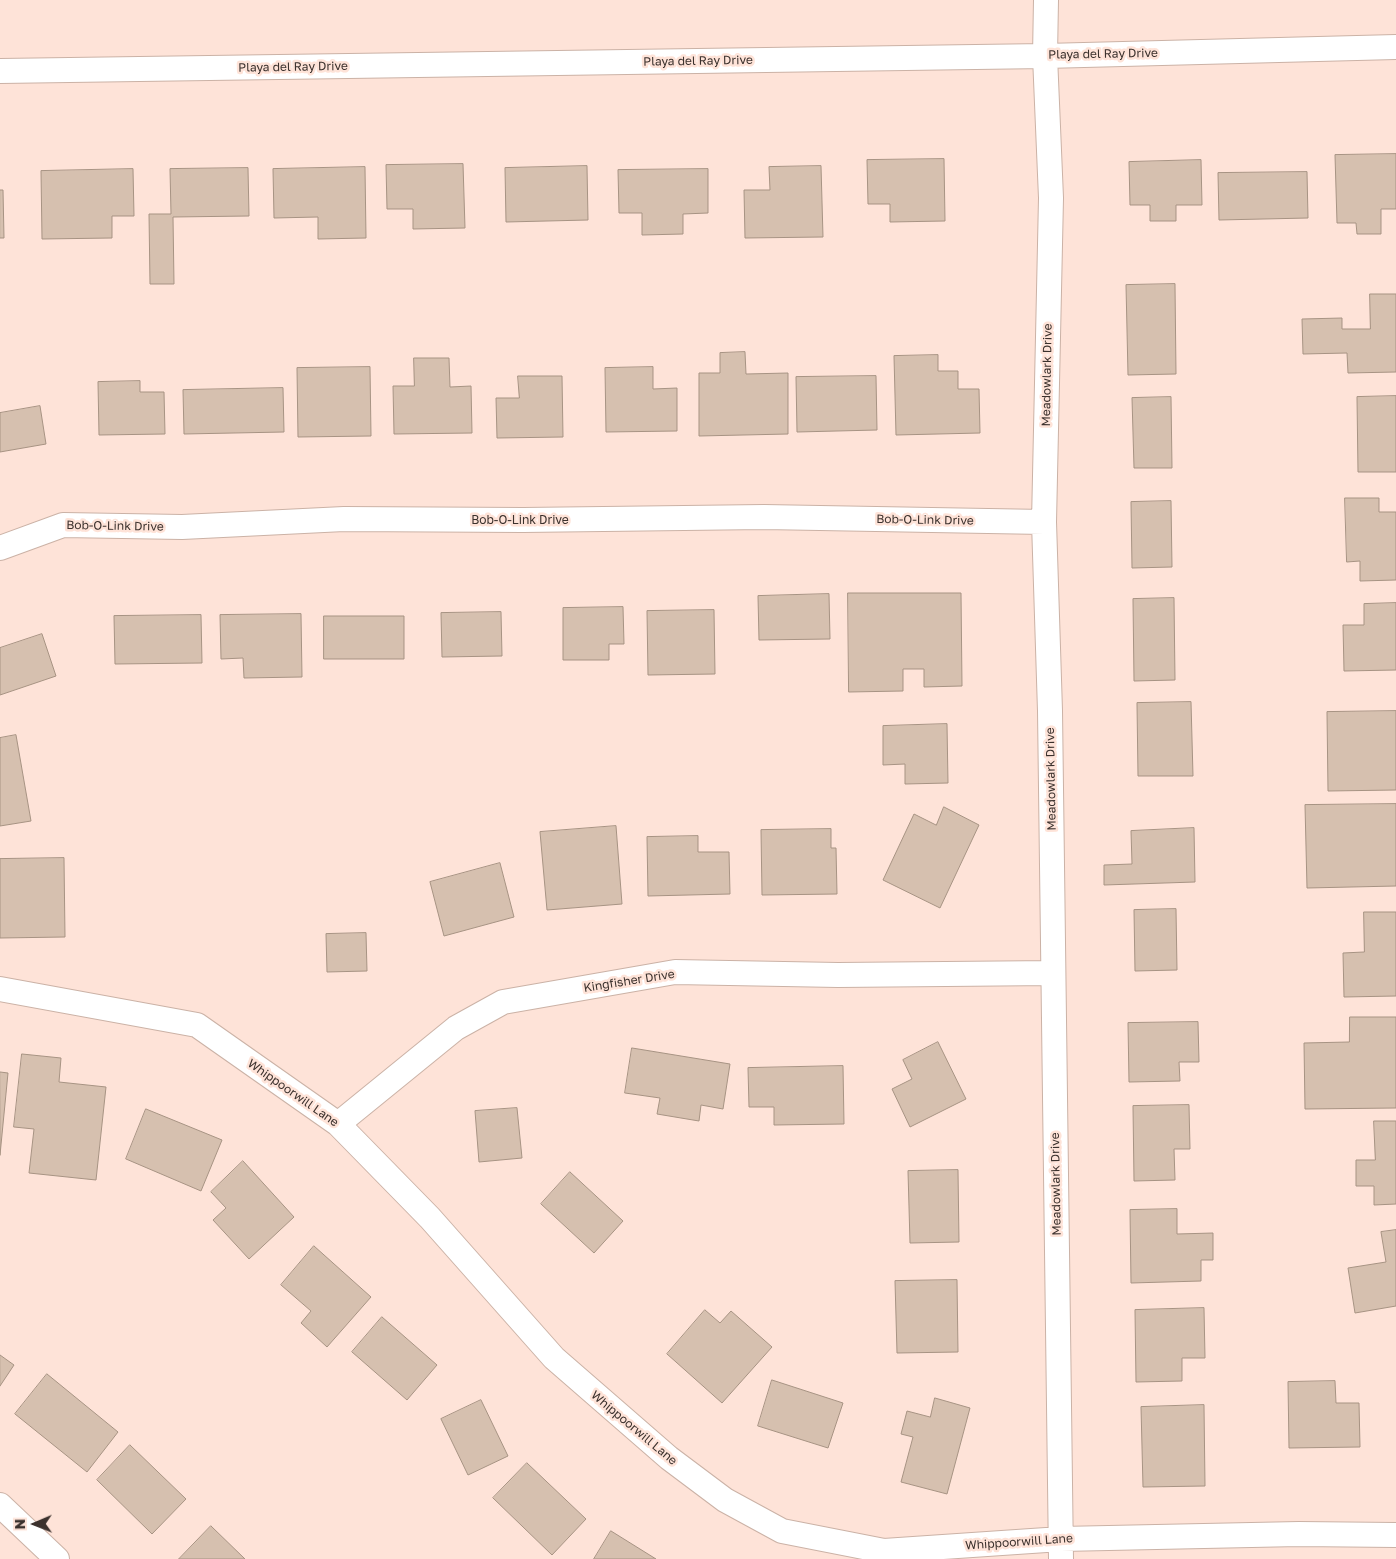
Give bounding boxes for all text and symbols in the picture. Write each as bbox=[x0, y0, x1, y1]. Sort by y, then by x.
street label: Playa del Ray Drive bbox=[1048, 46, 1158, 62]
street label: Playa del Ray Drive bbox=[643, 53, 753, 69]
street label: Playa del Ray Drive bbox=[238, 59, 348, 75]
street label: Meadowlark Drive bbox=[1039, 323, 1055, 427]
street label: Bob-O-Link Drive bbox=[876, 512, 974, 528]
street label: Bob-O-Link Drive bbox=[471, 513, 569, 527]
street label: Bob-O-Link Drive bbox=[66, 518, 164, 534]
street label: Meadowlark Drive bbox=[1043, 727, 1059, 831]
street label: Kingfisher Drive bbox=[582, 967, 676, 995]
street label: Whippoorwill Lane bbox=[245, 1056, 341, 1130]
street label: Meadowlark Drive bbox=[1048, 1132, 1064, 1236]
street label: Whippoorwill Lane bbox=[588, 1388, 680, 1468]
north arrow bbox=[10, 1499, 60, 1549]
text: N bbox=[11, 1519, 28, 1530]
street label: Whippoorwill Lane bbox=[965, 1531, 1073, 1553]

